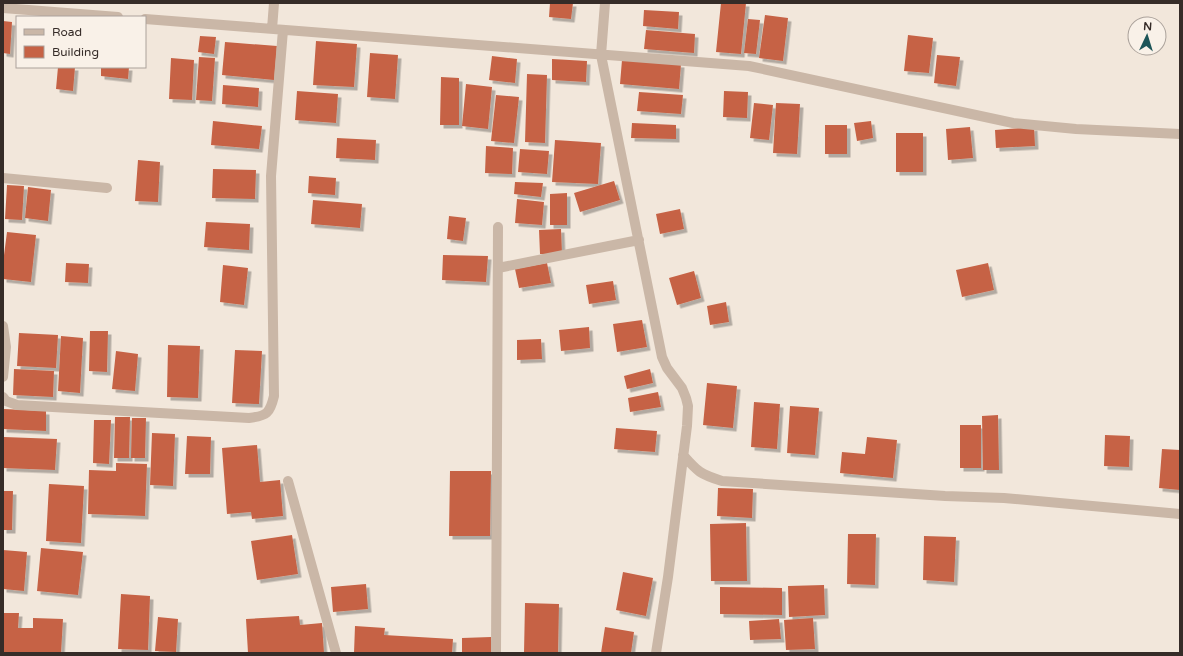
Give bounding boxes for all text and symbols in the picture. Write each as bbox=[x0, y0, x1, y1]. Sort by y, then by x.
legend bbox=[16, 16, 146, 68]
north arrow bbox=[1127, 16, 1167, 56]
text: N bbox=[1143, 20, 1153, 33]
text: Road bbox=[52, 25, 82, 39]
text: Building bbox=[52, 45, 99, 59]

